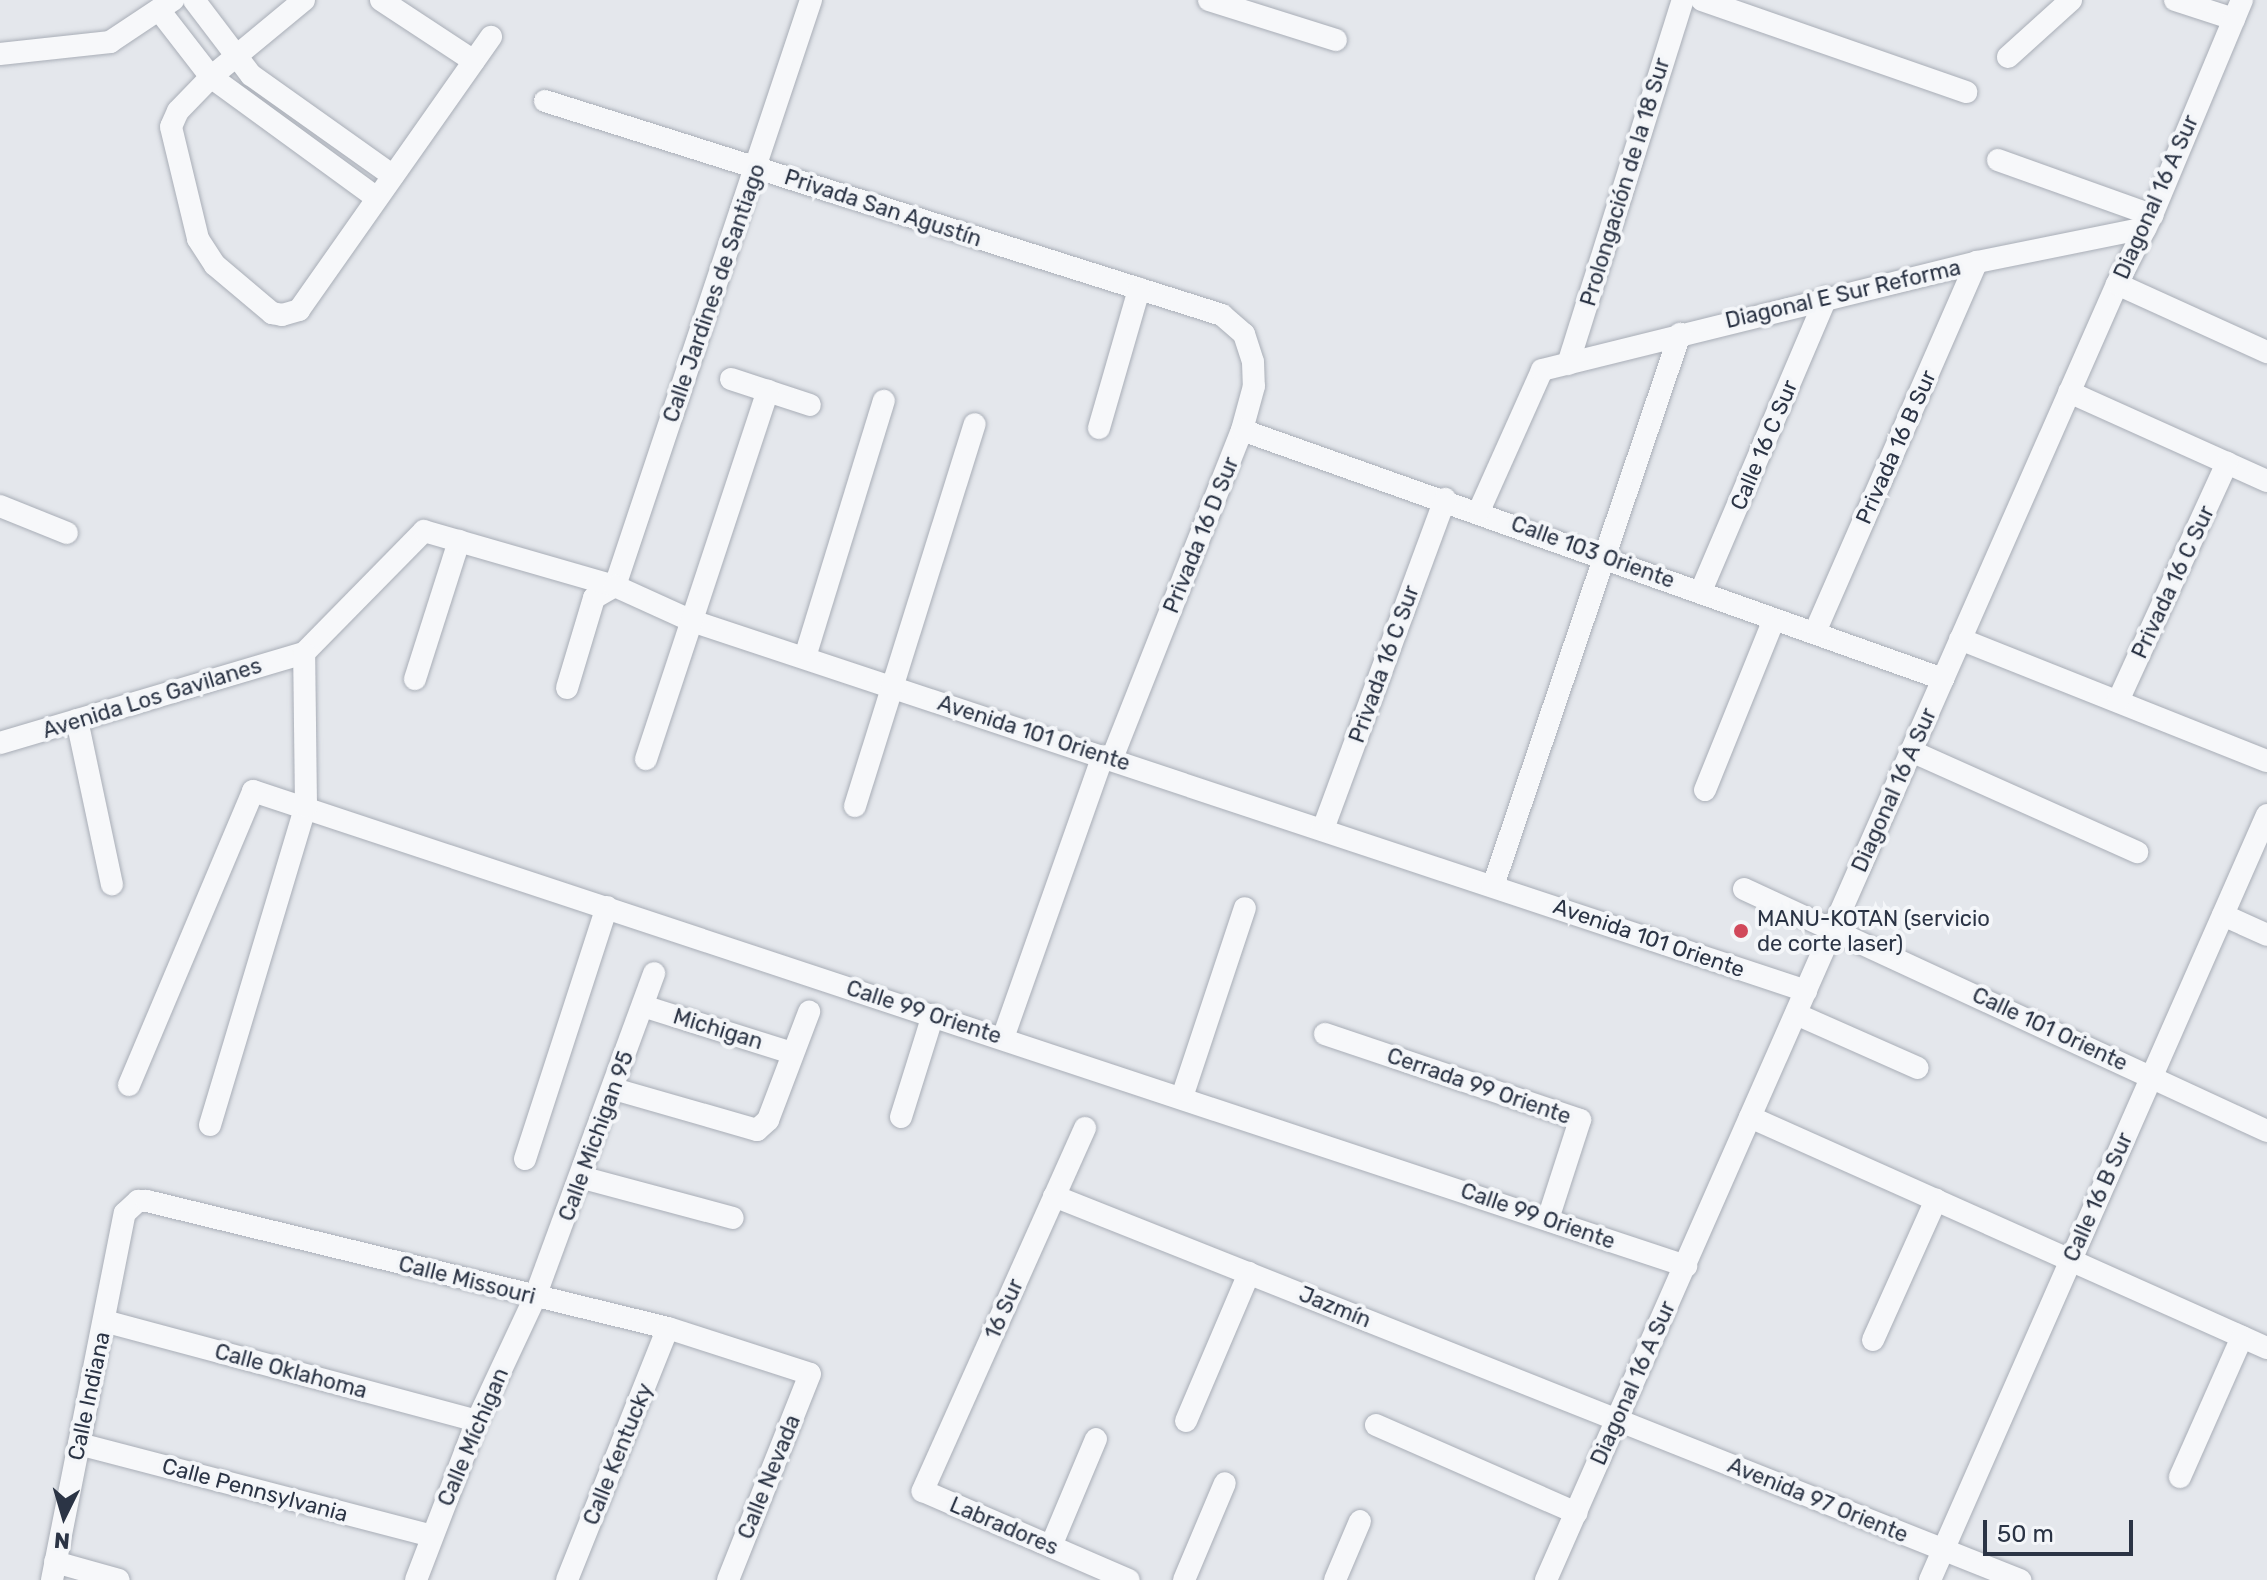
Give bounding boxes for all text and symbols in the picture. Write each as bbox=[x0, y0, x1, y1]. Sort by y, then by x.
street label: Prolongación de la 18 Sur bbox=[1575, 55, 1675, 309]
street label: Diagonal 16 A Sur bbox=[2108, 110, 2204, 284]
street label: Calle Jardines de Santiago bbox=[657, 160, 771, 426]
street label: Privada San Agustín bbox=[781, 164, 985, 252]
street label: Diagonal E Sur Reforma bbox=[1722, 254, 1964, 334]
street label: Privada 16 B Sur bbox=[1850, 366, 1942, 528]
street label: Calle 16 C Sur bbox=[1725, 376, 1803, 514]
street label: Privada 16 D Sur bbox=[1158, 453, 1244, 617]
street label: Privada 16 C Sur bbox=[2126, 501, 2220, 663]
street label: Calle 103 Oriente bbox=[1508, 510, 1678, 594]
street label: Privada 16 C Sur bbox=[1343, 582, 1425, 746]
street label: Avenida Los Gavilanes bbox=[39, 652, 265, 744]
street label: Avenida 101 Oriente bbox=[935, 689, 1133, 777]
street label: Diagonal 16 A Sur bbox=[1846, 703, 1942, 877]
street label: Avenida 101 Oriente bbox=[1550, 893, 1748, 983]
place label: MANU-KOTAN (servicio de corte laser) bbox=[1757, 905, 1990, 956]
marker: MANU-KOTAN (servicio de corte laser) bbox=[1732, 922, 1750, 940]
street label: Calle 99 Oriente bbox=[843, 974, 1005, 1050]
street label: Calle 101 Oriente bbox=[1968, 981, 2132, 1077]
street label: Michigan bbox=[670, 1003, 766, 1055]
street label: Cerrada 99 Oriente bbox=[1384, 1042, 1574, 1130]
street label: Calle Michigan 95 bbox=[553, 1047, 639, 1225]
street label: Calle 16 B Sur bbox=[2058, 1128, 2138, 1266]
street label: Calle 99 Oriente bbox=[1457, 1177, 1619, 1255]
street label: Calle Missouri bbox=[396, 1250, 538, 1310]
street label: 16 Sur bbox=[979, 1275, 1029, 1343]
street label: Jazmín bbox=[1295, 1281, 1375, 1333]
street label: Diagonal 16 A Sur bbox=[1585, 1296, 1681, 1470]
street label: Calle Indiana bbox=[63, 1329, 115, 1463]
street label: Calle Oklahoma bbox=[212, 1338, 370, 1404]
street label: Calle Míchigan bbox=[432, 1364, 514, 1510]
street label: Calle Kentucky bbox=[578, 1379, 658, 1529]
street label: Calle Nevada bbox=[732, 1411, 806, 1543]
street label: Avenida 97 Oriente bbox=[1724, 1452, 1912, 1548]
street label: Calle Pennsylvania bbox=[159, 1453, 351, 1527]
north arrow bbox=[24, 1476, 104, 1556]
street label: Labradores bbox=[946, 1491, 1062, 1561]
scale bar bbox=[1987, 1504, 2137, 1554]
text: 50 m bbox=[1997, 1520, 2054, 1548]
text: N bbox=[53, 1526, 71, 1555]

